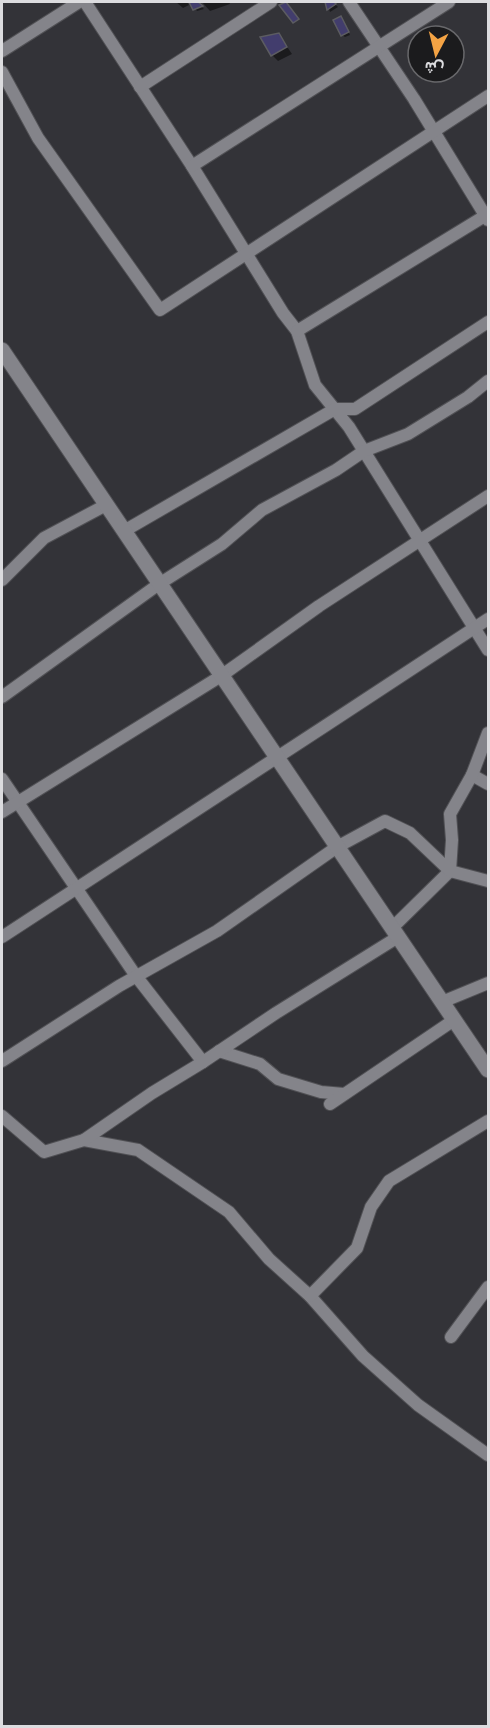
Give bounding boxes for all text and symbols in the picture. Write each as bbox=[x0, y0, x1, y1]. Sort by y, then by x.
north arrow bbox=[406, 24, 466, 84]
text: ش bbox=[424, 58, 445, 79]

